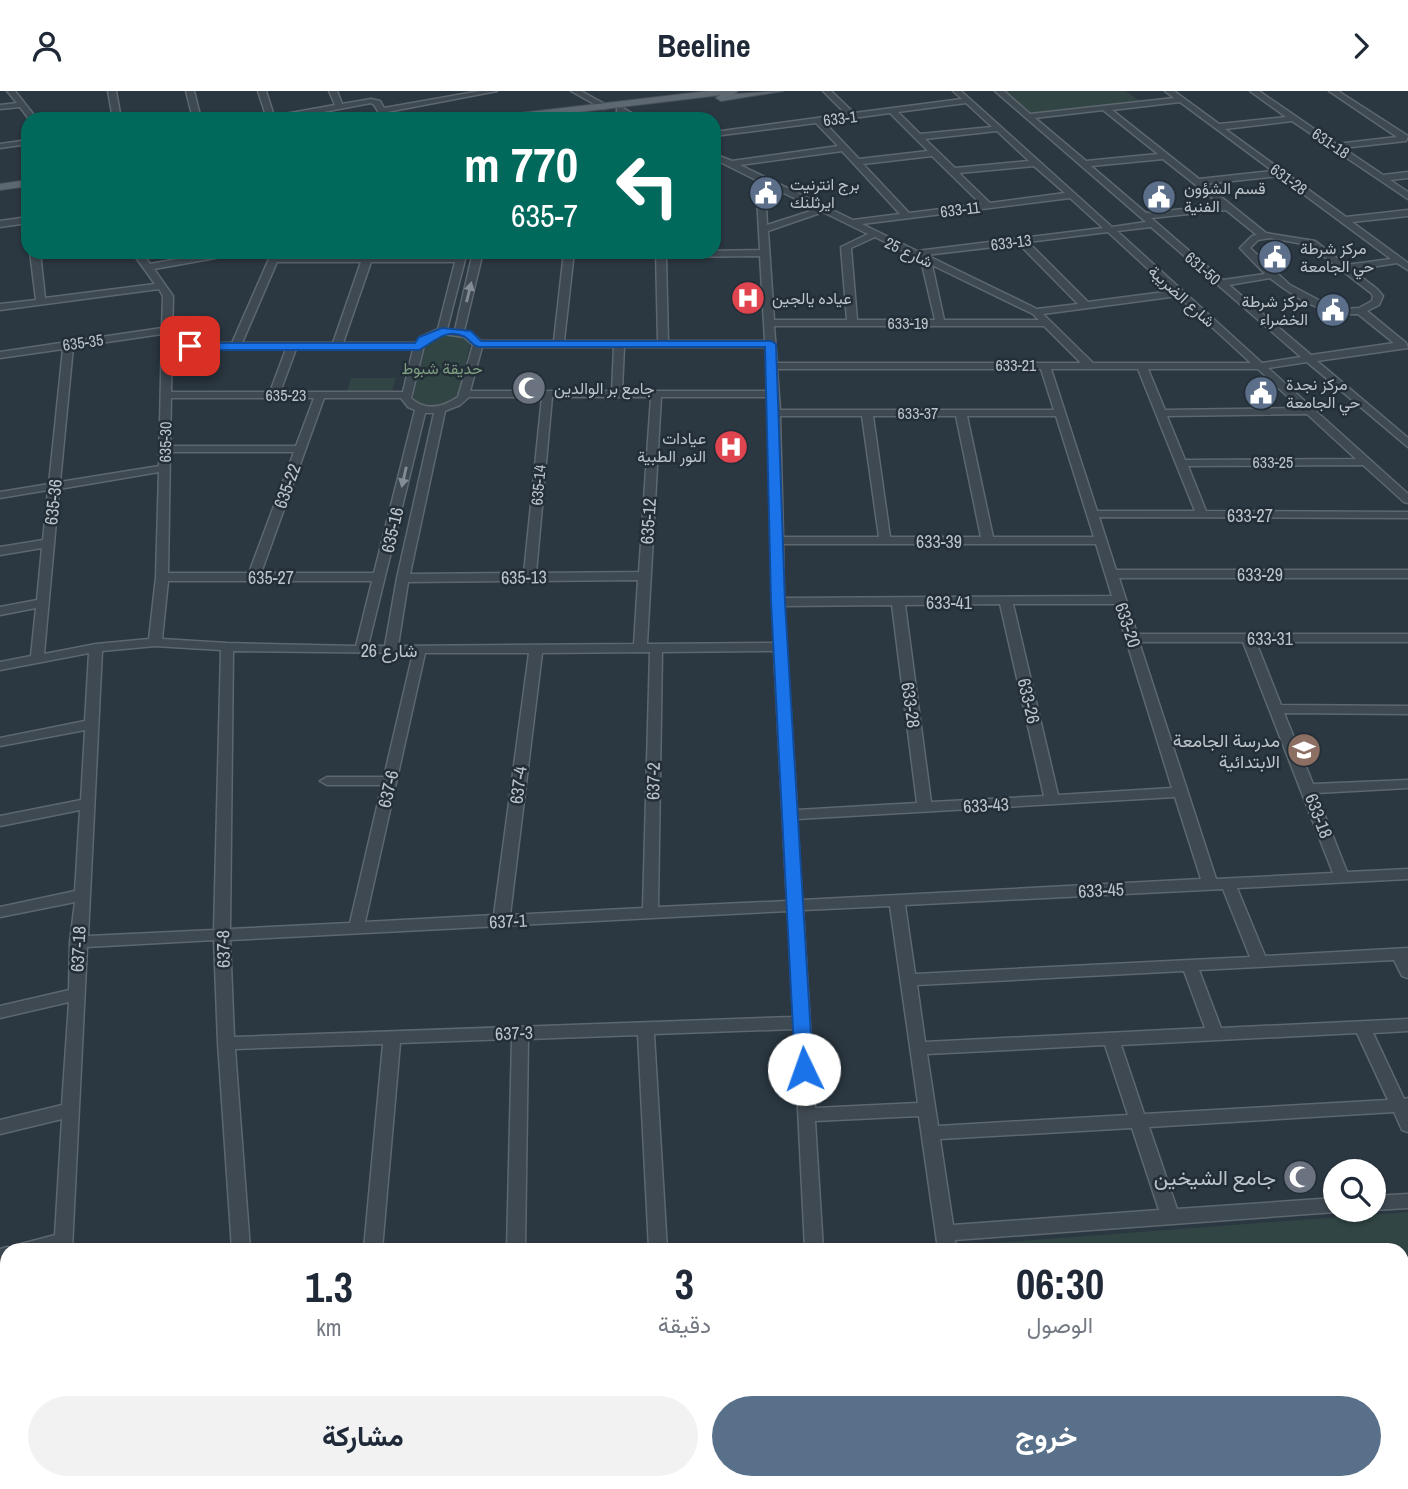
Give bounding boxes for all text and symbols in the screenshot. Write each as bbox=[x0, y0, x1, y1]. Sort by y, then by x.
text: Beeline bbox=[657, 24, 751, 67]
icon: person bbox=[28, 27, 66, 65]
icon: forward bbox=[1342, 27, 1380, 65]
street label: 633-1 bbox=[822, 105, 859, 131]
street label: 631-18 bbox=[1308, 122, 1354, 164]
text: 770 m bbox=[464, 131, 578, 197]
icon: left bbox=[602, 140, 693, 231]
street label: 631-28 bbox=[1266, 158, 1312, 200]
place label: برج انترنيت ايرثلنك bbox=[790, 173, 860, 213]
public building icon: برج انترنيت ايرثلنك bbox=[747, 174, 785, 212]
place label: قسم الشؤون الفنية bbox=[1184, 177, 1266, 217]
public building icon: قسم الشؤون الفنية bbox=[1140, 178, 1178, 216]
text: 635-7 bbox=[511, 194, 578, 237]
street label: 633-11 bbox=[939, 196, 982, 222]
street label: 633-13 bbox=[989, 229, 1033, 255]
street label: شارع 25 bbox=[881, 231, 936, 274]
place label: مركز شرطة حي الجامعة bbox=[1300, 237, 1374, 280]
public building icon: مركز شرطة حي الجامعة bbox=[1256, 238, 1294, 276]
street label: 631-50 bbox=[1180, 246, 1226, 290]
street label: شارع الضريبة bbox=[1143, 260, 1220, 333]
hospital icon: عياده يالجين bbox=[729, 279, 767, 317]
one-way arrow bbox=[463, 281, 474, 303]
place label: عياده يالجين bbox=[772, 287, 852, 309]
place label: مركز شرطة الخضراء bbox=[1242, 290, 1308, 330]
public building icon: مركز شرطة الخضراء bbox=[1314, 291, 1352, 329]
street label: 633-19 bbox=[888, 312, 928, 334]
pin bbox=[160, 316, 220, 376]
icon: arrive bbox=[171, 327, 209, 365]
street label: 635-35 bbox=[61, 328, 105, 356]
street label: 633-21 bbox=[996, 354, 1037, 376]
park label: حديقة شبوط bbox=[401, 357, 483, 379]
mosque icon: جامع بر الوالدين bbox=[510, 369, 548, 407]
place label: مركز نجدة حي الجامعة bbox=[1286, 373, 1360, 416]
public building icon: مركز نجدة حي الجامعة bbox=[1242, 374, 1280, 412]
place label: جامع بر الوالدين bbox=[554, 377, 655, 400]
street label: 635-23 bbox=[266, 384, 306, 406]
street label: 633-37 bbox=[898, 402, 938, 424]
street label: 635-30 bbox=[154, 421, 176, 463]
place label: عيادات النور الطبية bbox=[637, 427, 706, 467]
hospital icon: عيادات النور الطبية bbox=[712, 428, 750, 466]
street label: 633-25 bbox=[1253, 451, 1293, 473]
street label: 635-22 bbox=[267, 460, 307, 512]
street label: 635-14 bbox=[525, 464, 551, 506]
one-way arrow bbox=[399, 466, 410, 488]
street label: 635-36 bbox=[38, 478, 68, 526]
street label: 635-12 bbox=[634, 497, 662, 545]
street label: 633-27 bbox=[1227, 503, 1273, 528]
street label: 635-16 bbox=[375, 505, 409, 555]
street label: 633-39 bbox=[916, 529, 962, 554]
street label: 633-29 bbox=[1237, 562, 1283, 587]
street label: 635-13 bbox=[501, 564, 547, 590]
street label: 635-27 bbox=[248, 565, 294, 590]
street label: 633-41 bbox=[926, 590, 973, 615]
street label: 633-20 bbox=[1109, 599, 1147, 651]
street label: 633-31 bbox=[1247, 626, 1294, 651]
street label: شارع 26 bbox=[361, 638, 417, 663]
street label: 633-26 bbox=[1012, 676, 1046, 726]
street label: 633-28 bbox=[895, 680, 927, 730]
place label: مدرسة الجامعة الابتدائية bbox=[1173, 728, 1280, 774]
school or university icon: مدرسة الجامعة الابتدائية bbox=[1285, 731, 1323, 769]
street label: 637-2 bbox=[640, 762, 666, 800]
street label: 637-4 bbox=[503, 765, 533, 805]
street label: 637-6 bbox=[372, 768, 404, 810]
street label: 633-18 bbox=[1299, 790, 1339, 842]
street label: 633-43 bbox=[962, 791, 1010, 819]
street label: 633-45 bbox=[1077, 876, 1125, 904]
street label: 637-1 bbox=[488, 907, 528, 934]
street label: 637-18 bbox=[64, 925, 92, 973]
street label: 637-8 bbox=[210, 930, 236, 968]
street label: 637-3 bbox=[495, 1020, 533, 1046]
position arrow bbox=[767, 1032, 841, 1106]
mosque icon: جامع الشيخين bbox=[1281, 1158, 1319, 1196]
map controls bbox=[1323, 1159, 1386, 1222]
button: search bbox=[1323, 1159, 1386, 1222]
place label: جامع الشيخين bbox=[1154, 1163, 1276, 1192]
text: 3 bbox=[675, 1256, 694, 1312]
text: 06:30 bbox=[1016, 1256, 1104, 1312]
text: 1.3 bbox=[305, 1259, 353, 1315]
text: دقيقة bbox=[658, 1309, 711, 1340]
text: الوصول bbox=[1027, 1309, 1093, 1340]
text: km bbox=[316, 1312, 342, 1343]
button: مشاركة bbox=[28, 1396, 698, 1476]
button: خروج bbox=[712, 1396, 1381, 1476]

